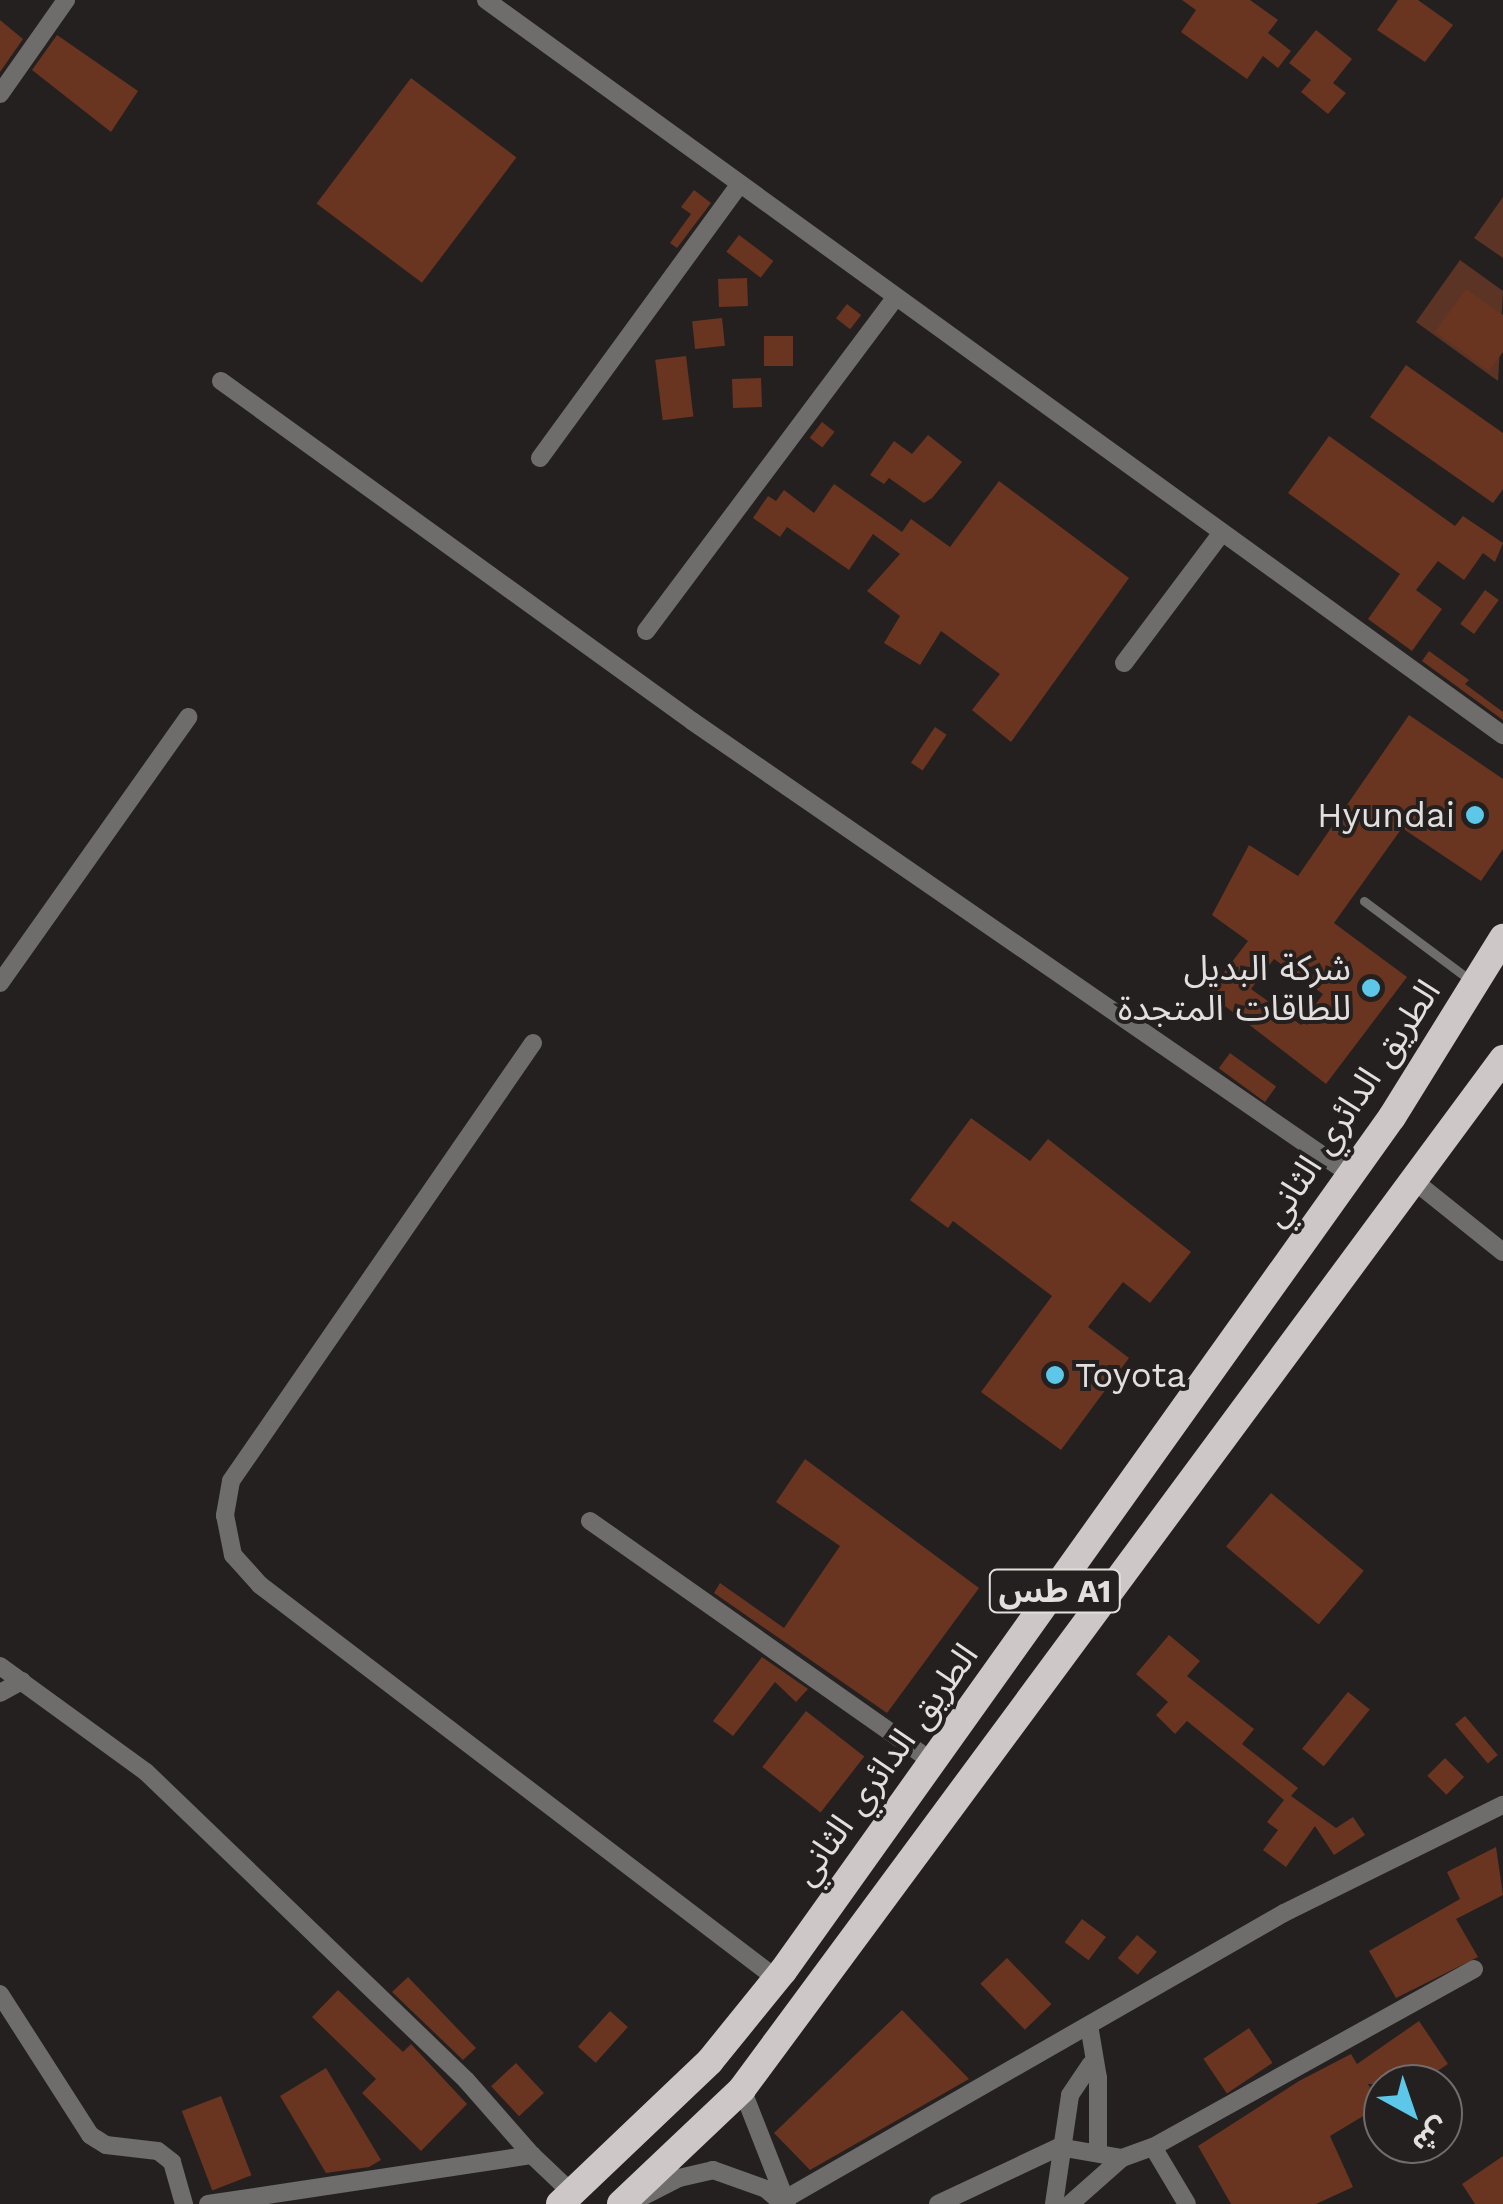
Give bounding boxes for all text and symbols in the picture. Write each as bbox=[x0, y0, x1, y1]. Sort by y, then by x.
place label: Hyundai bbox=[1317, 794, 1455, 836]
marker: Hyundai bbox=[1464, 804, 1486, 826]
place label: شركة البديل للطاقات المتجدة bbox=[1118, 947, 1351, 1029]
street label: الطريق الدائري الثاني bbox=[1253, 972, 1449, 1234]
marker: شركة البديل للطاقات المتجدة bbox=[1360, 977, 1382, 999]
place label: Toyota bbox=[1075, 1354, 1186, 1396]
marker: Toyota bbox=[1044, 1364, 1066, 1386]
road number: طس A1 bbox=[988, 1564, 1122, 1618]
street label: الطريق الدائري الثاني bbox=[783, 1635, 987, 1893]
north arrow bbox=[1363, 2064, 1463, 2164]
text: ش bbox=[1406, 2111, 1457, 2161]

